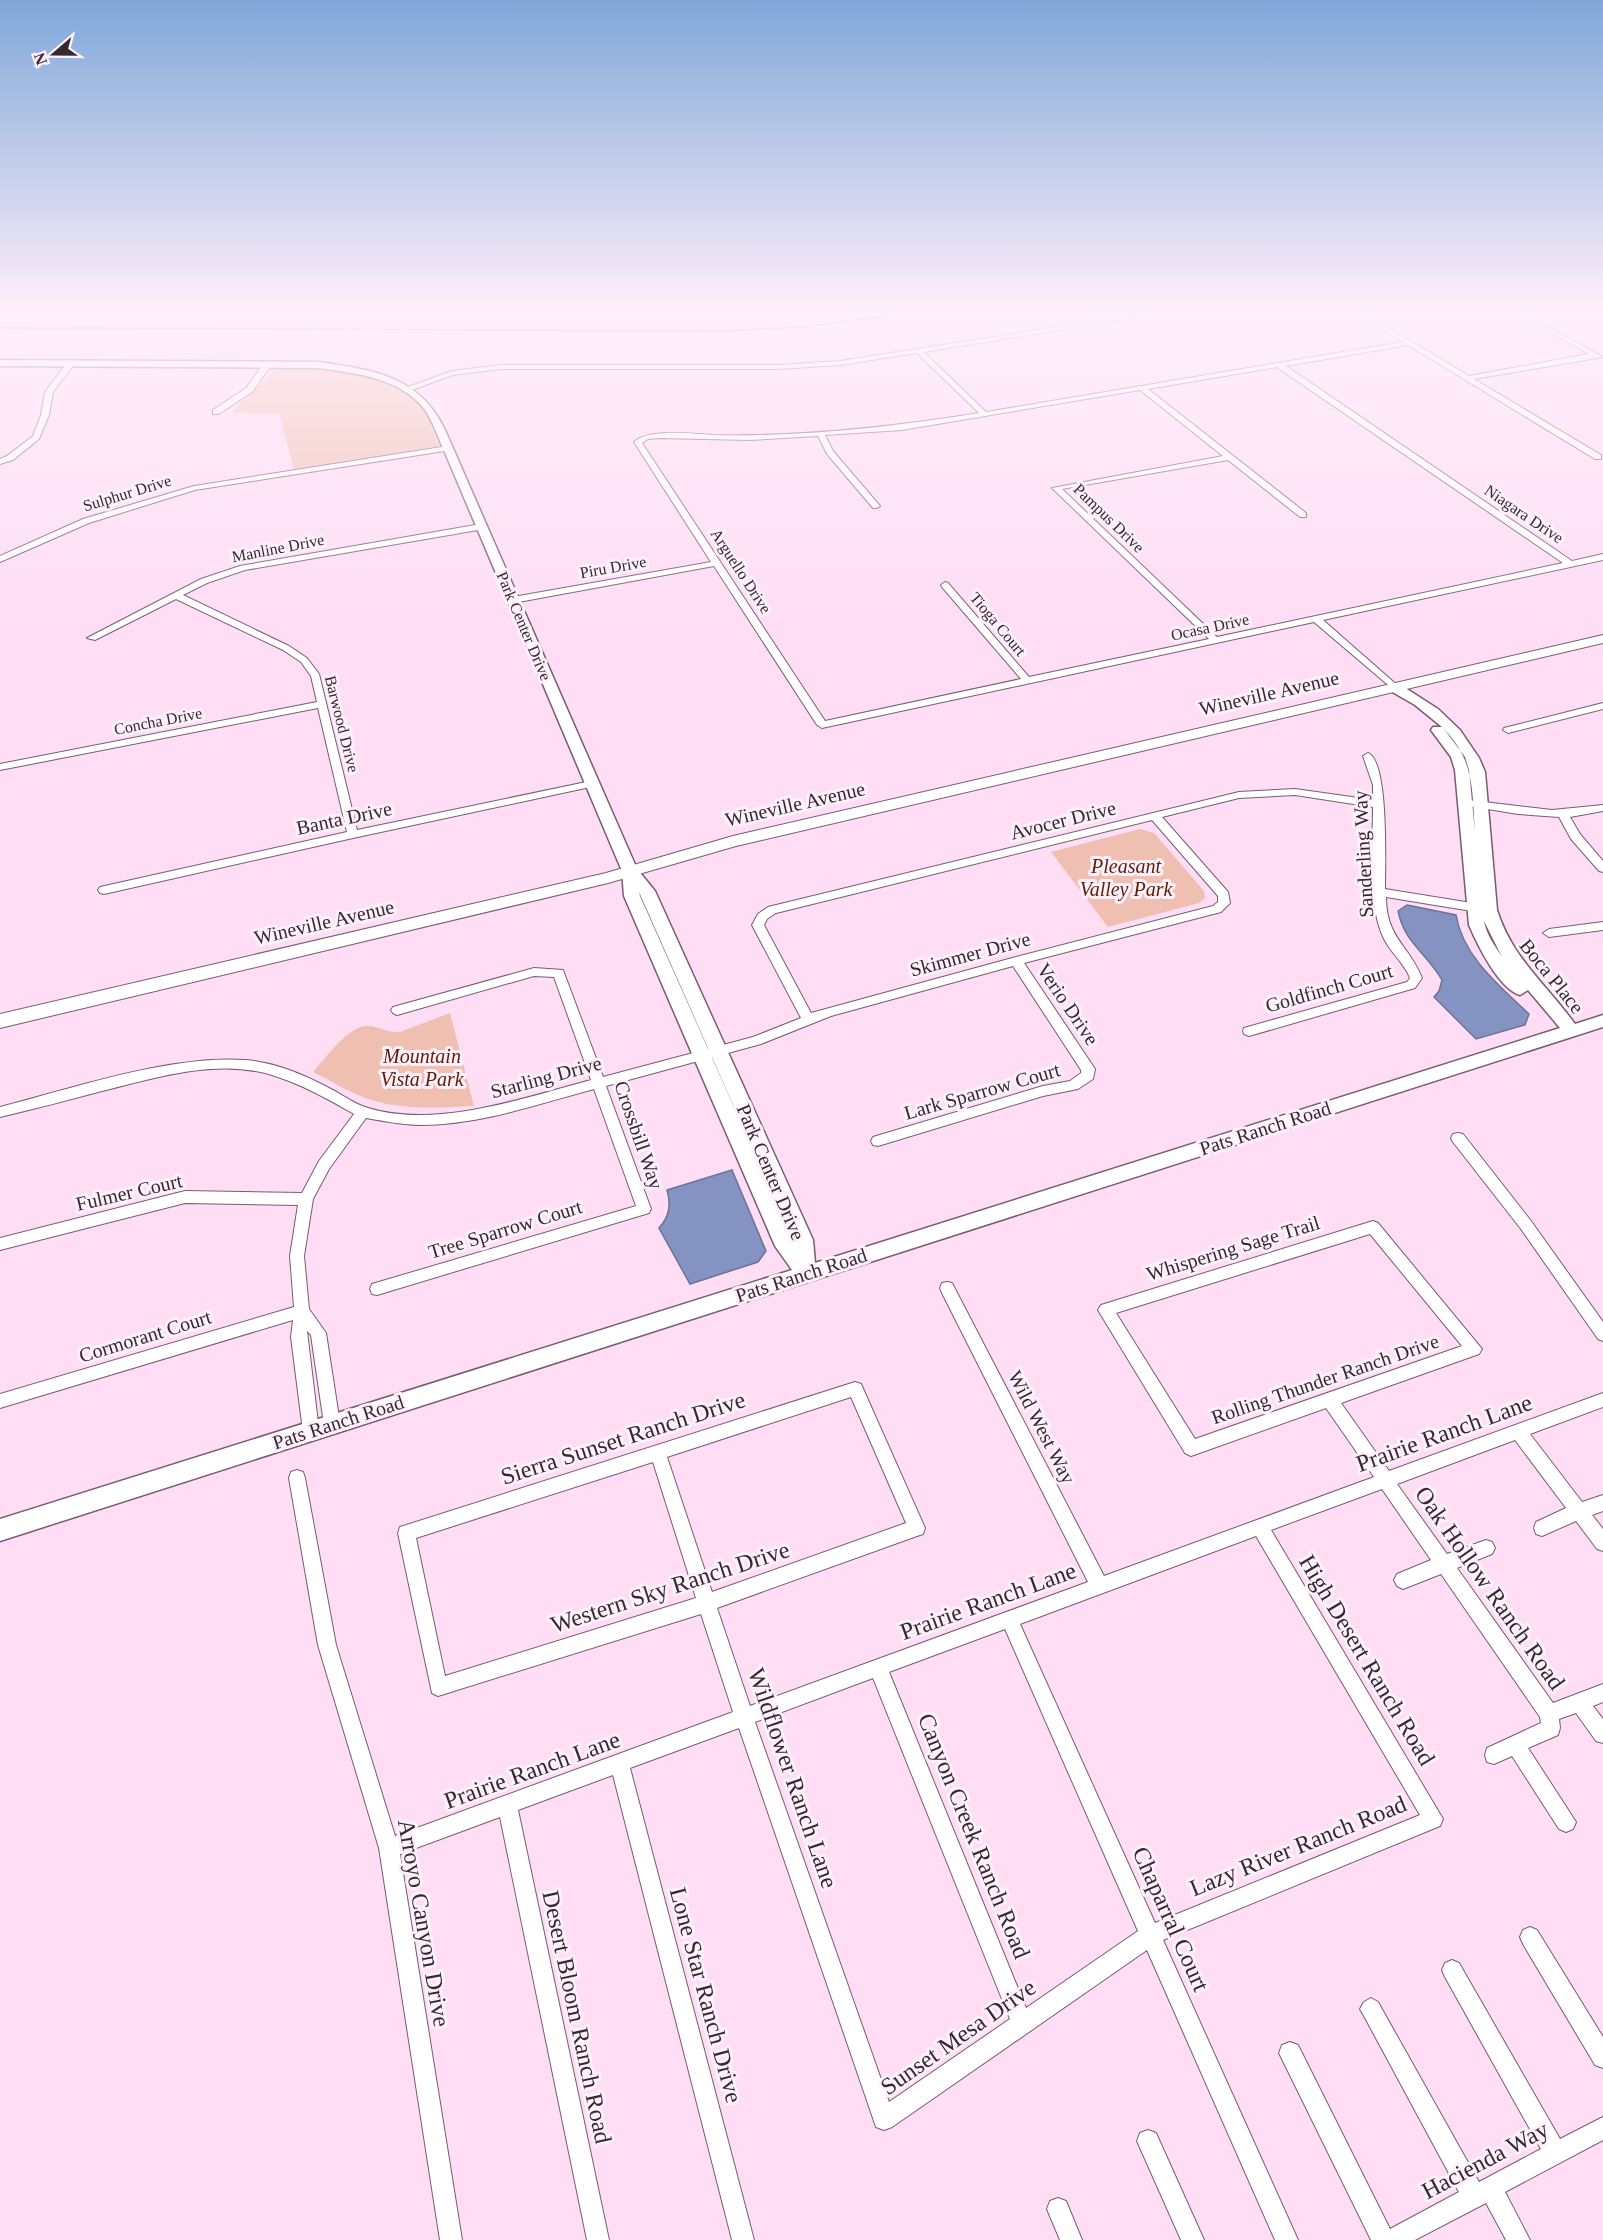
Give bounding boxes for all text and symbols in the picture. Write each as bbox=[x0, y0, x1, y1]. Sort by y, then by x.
north arrow bbox=[24, 24, 84, 84]
text: N bbox=[30, 50, 50, 67]
street label: Sulphur Drive bbox=[81, 472, 173, 515]
street label: Pampus Drive bbox=[1070, 480, 1148, 556]
street label: Niagara Drive bbox=[1481, 481, 1567, 547]
street label: Arguello Drive bbox=[707, 526, 775, 617]
street label: Manline Drive bbox=[230, 531, 326, 565]
street label: Piru Drive bbox=[578, 553, 648, 581]
street label: Park Center Drive bbox=[493, 569, 555, 683]
street label: Tioga Court bbox=[966, 589, 1030, 660]
street label: Ocasa Drive bbox=[1169, 610, 1251, 644]
street label: Wineville Avenue bbox=[1197, 666, 1341, 720]
street label: Barwood Drive bbox=[322, 674, 362, 774]
street label: Concha Drive bbox=[113, 704, 203, 738]
street label: Wineville Avenue bbox=[723, 777, 867, 831]
street label: Sanderling Way bbox=[1349, 790, 1378, 918]
street label: Avocer Drive bbox=[1008, 796, 1118, 844]
street label: Banta Drive bbox=[294, 797, 394, 839]
park label: Pleasant Valley Park bbox=[1080, 855, 1173, 901]
street label: Wineville Avenue bbox=[252, 895, 396, 949]
street label: Skimmer Drive bbox=[907, 927, 1033, 981]
street label: Boca Place bbox=[1515, 934, 1589, 1018]
street label: Verio Drive bbox=[1033, 959, 1103, 1049]
street label: Goldfinch Court bbox=[1263, 959, 1396, 1017]
park label: Mountain Vista Park bbox=[380, 1045, 465, 1090]
street label: Starling Drive bbox=[488, 1052, 604, 1103]
street label: Lark Sparrow Court bbox=[902, 1058, 1063, 1125]
street label: Crossbill Way bbox=[609, 1078, 668, 1192]
street label: Pats Ranch Road bbox=[1197, 1096, 1333, 1160]
street label: Park Center Drive bbox=[732, 1101, 810, 1243]
street label: Fulmer Court bbox=[74, 1169, 185, 1215]
street label: Tree Sparrow Court bbox=[426, 1195, 585, 1264]
street label: Whispering Sage Trail bbox=[1144, 1211, 1323, 1286]
street label: Pats Ranch Road bbox=[733, 1243, 869, 1307]
street label: Cormorant Court bbox=[76, 1305, 214, 1367]
street label: Rolling Thunder Ranch Drive bbox=[1208, 1330, 1442, 1429]
street label: Wild West Way bbox=[1003, 1367, 1080, 1488]
street label: Sierra Sunset Ranch Drive bbox=[498, 1386, 748, 1490]
street label: Prairie Ranch Lane bbox=[1353, 1389, 1535, 1477]
street label: Pats Ranch Road bbox=[270, 1390, 406, 1454]
street label: Oak Hollow Ranch Road bbox=[1410, 1481, 1570, 1695]
street label: Western Sky Ranch Drive bbox=[547, 1536, 793, 1638]
street label: High Desert Ranch Road bbox=[1294, 1550, 1440, 1770]
street label: Prairie Ranch Lane bbox=[897, 1557, 1079, 1645]
street label: Wildflower Ranch Lane bbox=[743, 1665, 843, 1891]
street label: Canyon Creek Ranch Road bbox=[913, 1710, 1035, 1962]
street label: Prairie Ranch Lane bbox=[441, 1726, 623, 1814]
street label: Lazy River Ranch Road bbox=[1186, 1791, 1410, 1901]
street label: Arroyo Canyon Drive bbox=[393, 1817, 455, 2029]
street label: Chaparral Court bbox=[1128, 1843, 1215, 1996]
street label: Lone Star Ranch Drive bbox=[665, 1884, 747, 2106]
street label: Desert Bloom Ranch Road bbox=[537, 1888, 617, 2146]
street label: Sunset Mesa Drive bbox=[876, 1974, 1040, 2100]
street label: Hacienda Way bbox=[1417, 2116, 1553, 2204]

